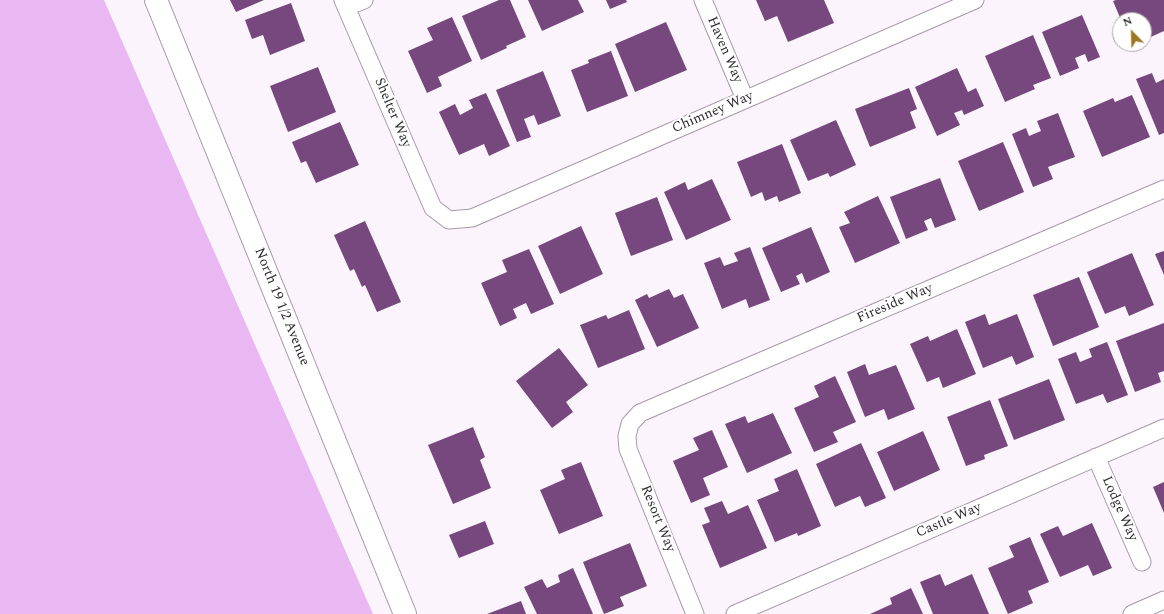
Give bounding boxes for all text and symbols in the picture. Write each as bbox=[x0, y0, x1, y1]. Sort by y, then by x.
north arrow bbox=[1112, 12, 1152, 52]
text: N bbox=[1120, 12, 1135, 31]
street label: Haven Way bbox=[703, 14, 745, 86]
street label: Shelter Way bbox=[370, 76, 414, 150]
street label: Chimney Way bbox=[670, 88, 756, 138]
street label: North 19 1/2 Avenue bbox=[250, 246, 312, 368]
street label: Fireside Way bbox=[855, 281, 935, 327]
street label: Lodge Way bbox=[1097, 474, 1141, 544]
street label: Resort Way bbox=[636, 483, 678, 555]
street label: Castle Way bbox=[914, 500, 984, 542]

